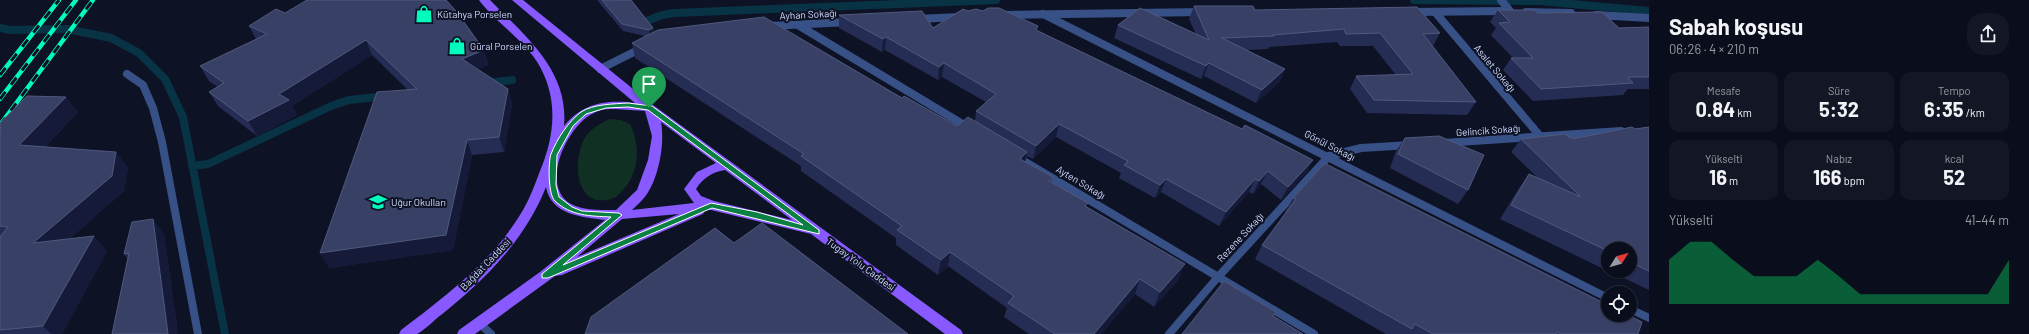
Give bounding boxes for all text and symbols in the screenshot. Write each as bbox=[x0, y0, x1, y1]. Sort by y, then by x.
shop icon: Kütahya Porselen bbox=[414, 4, 434, 24]
street label: Ayhan Sokağı bbox=[779, 7, 837, 21]
place label: Kütahya Porselen bbox=[437, 8, 512, 20]
text: Sabah koşusu bbox=[1669, 13, 1803, 39]
button: share bbox=[1967, 13, 2009, 55]
shop icon: Güral Porselen bbox=[447, 36, 467, 56]
place label: Güral Porselen bbox=[470, 40, 533, 52]
text: 06:26 · 4 × 210 m bbox=[1669, 41, 1759, 57]
street label: Asalet Sokağı bbox=[1472, 42, 1518, 94]
pin bbox=[632, 67, 666, 108]
icon: arrive bbox=[638, 73, 660, 95]
text: Mesafe bbox=[1707, 84, 1741, 97]
text: Süre bbox=[1828, 84, 1850, 97]
text: Tempo bbox=[1938, 84, 1971, 97]
text: 0.84 bbox=[1695, 97, 1735, 121]
text: 5:32 bbox=[1819, 97, 1859, 121]
text: 6:35 bbox=[1924, 97, 1964, 121]
text: km bbox=[1735, 106, 1752, 119]
text: /km bbox=[1964, 106, 1985, 119]
street label: Gelincik Sokağı bbox=[1456, 122, 1520, 138]
street label: Gönül Sokağı bbox=[1303, 127, 1357, 163]
text: Yükselti bbox=[1705, 152, 1742, 165]
text: Nabız bbox=[1826, 152, 1852, 165]
text: kcal bbox=[1945, 152, 1964, 165]
street label: Ayten Sokağı bbox=[1054, 163, 1108, 201]
text: 16 bbox=[1709, 165, 1727, 189]
text: 166 bbox=[1813, 165, 1842, 189]
text: 52 bbox=[1943, 165, 1965, 189]
text: m bbox=[1727, 174, 1738, 187]
text: bpm bbox=[1842, 174, 1865, 187]
school or university icon: Uğur Okulları bbox=[368, 192, 388, 212]
place label: Uğur Okulları bbox=[391, 196, 446, 208]
street label: Rezene Sokağı bbox=[1214, 210, 1266, 264]
text: Yükselti bbox=[1669, 212, 1713, 228]
text: 41–44 m bbox=[1965, 212, 2009, 228]
street label: Tugay Yolu Caddesi bbox=[824, 235, 898, 293]
street label: Bağdat Caddesi bbox=[457, 236, 513, 292]
north arrow bbox=[1601, 242, 1637, 278]
map controls bbox=[1601, 242, 1637, 322]
button: locate bbox=[1601, 286, 1637, 322]

